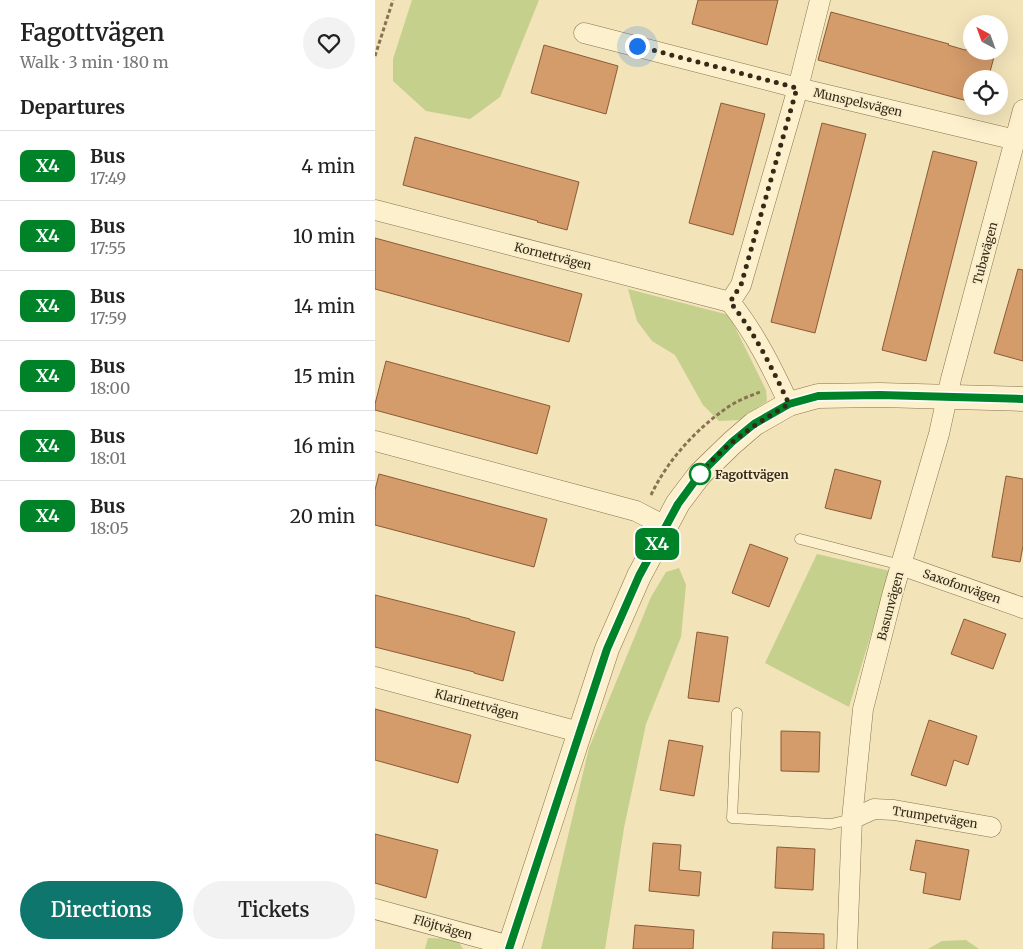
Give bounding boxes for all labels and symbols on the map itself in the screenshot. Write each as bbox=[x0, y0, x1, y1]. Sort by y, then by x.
north arrow bbox=[963, 15, 1007, 60]
your location bbox=[625, 34, 650, 59]
street label: Munspelsvägen bbox=[812, 84, 904, 120]
street label: Tubavägen bbox=[970, 220, 1001, 286]
street label: Kornettvägen bbox=[513, 239, 593, 273]
marker: Fagottvägen bbox=[689, 463, 711, 485]
place label: Fagottvägen bbox=[715, 467, 789, 482]
line badge: X4 bbox=[635, 528, 679, 560]
street label: Saxofonvägen bbox=[921, 566, 1003, 606]
street label: Basunvägen bbox=[874, 570, 906, 642]
street label: Klarinettvägen bbox=[433, 686, 521, 722]
street label: Trumpetvägen bbox=[891, 803, 979, 831]
street label: Flöjtvägen bbox=[412, 911, 474, 943]

